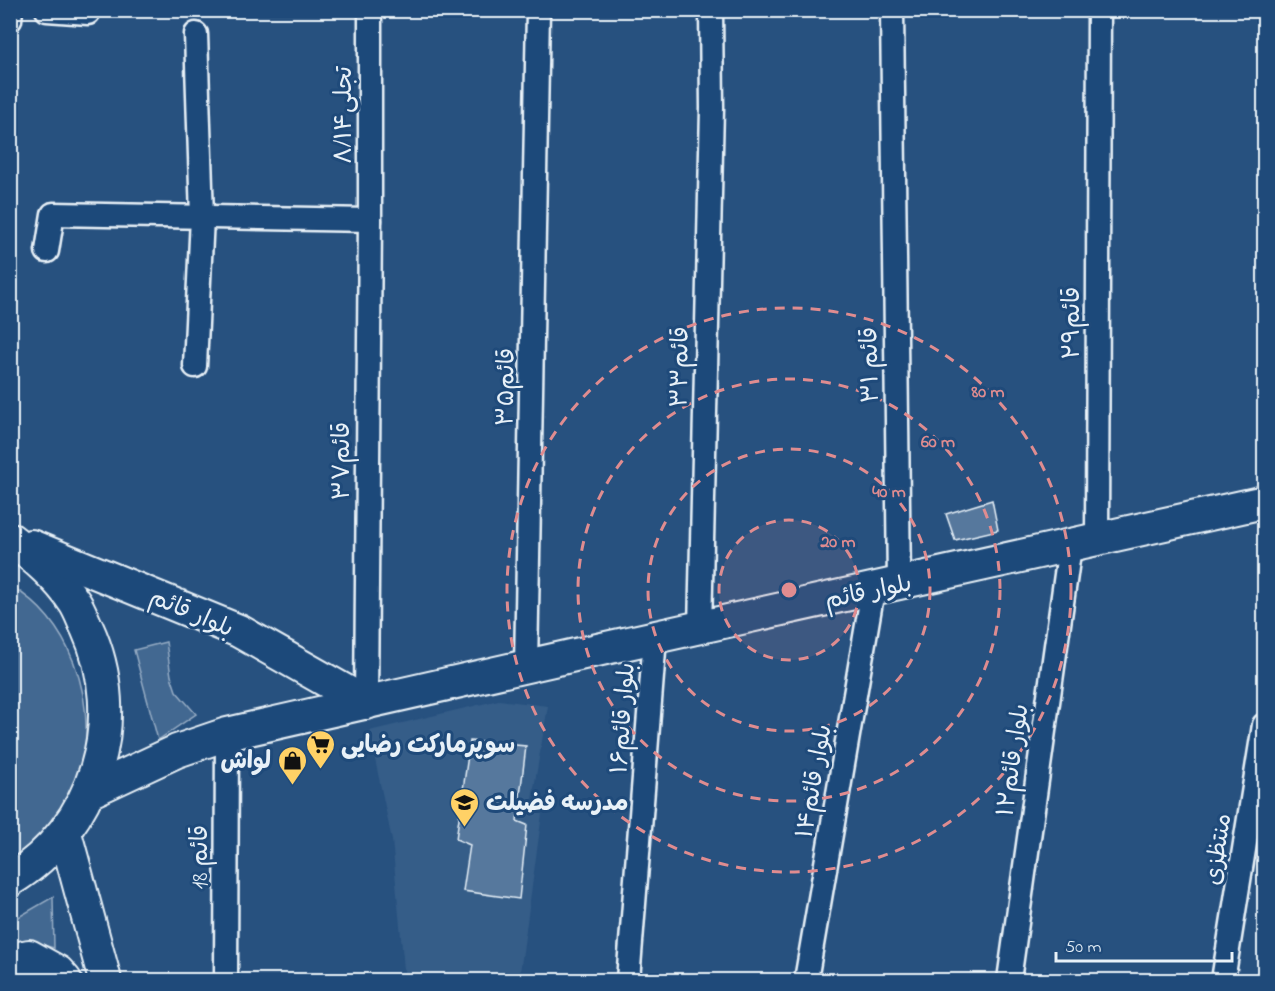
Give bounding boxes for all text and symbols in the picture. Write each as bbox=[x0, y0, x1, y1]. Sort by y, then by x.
street label: تجلی۸‌/۱۴ bbox=[328, 65, 363, 164]
street label: قائم۲۹ bbox=[1056, 286, 1091, 360]
street label: قائم۳۳ bbox=[663, 326, 700, 408]
street label: قائم ۳۱ bbox=[853, 327, 890, 403]
street label: قائم۳۵ bbox=[489, 348, 526, 426]
text: 80 m bbox=[971, 380, 1005, 406]
street label: قائم۳۷ bbox=[326, 422, 361, 500]
text: 60 m bbox=[921, 430, 955, 456]
text: 40 m bbox=[872, 480, 906, 506]
text: 20 m bbox=[819, 530, 856, 556]
street label: بلوار قائم bbox=[822, 567, 915, 620]
centre of rings bbox=[779, 580, 799, 600]
street label: بلوار قائم bbox=[144, 581, 238, 648]
street label: بلوار قائم۱۶ bbox=[603, 661, 646, 775]
street label: بلوار قائم۱۲ bbox=[989, 702, 1040, 819]
street label: بلوار قائم۱۴ bbox=[788, 722, 843, 841]
supermarket icon: سوپرمارکت رضایی bbox=[304, 728, 336, 770]
place label: سوپرمارکت رضایی bbox=[341, 729, 515, 764]
shop icon: لواش bbox=[276, 744, 308, 786]
place label: لواش bbox=[220, 745, 271, 780]
school or university icon: مدرسه فضیلت bbox=[449, 786, 481, 828]
place label: مدرسه فضیلت bbox=[486, 787, 628, 822]
street label: منتظزی bbox=[1197, 811, 1242, 888]
street label: 18 قائم bbox=[184, 825, 219, 889]
scale bar bbox=[1056, 925, 1232, 963]
text: 50 m bbox=[1065, 935, 1102, 961]

